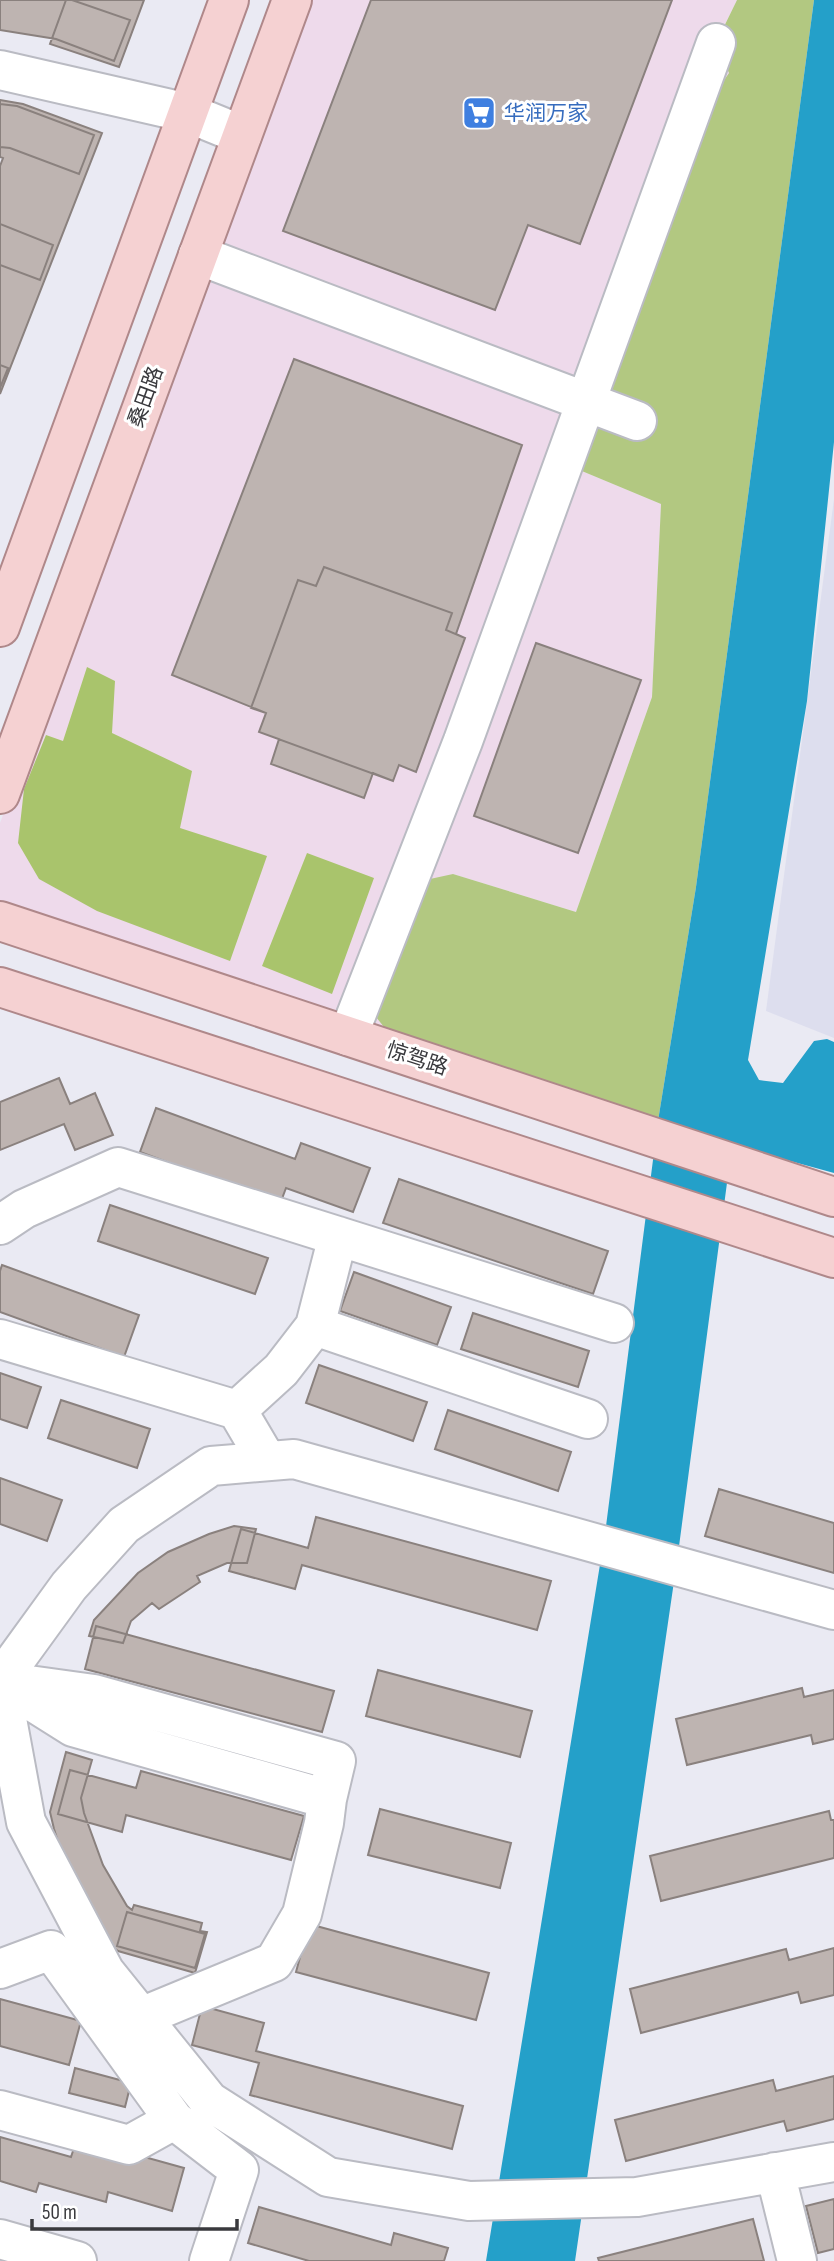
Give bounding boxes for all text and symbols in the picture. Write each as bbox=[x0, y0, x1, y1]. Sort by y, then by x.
supermarket icon: 华润万家 bbox=[460, 94, 498, 132]
place label: 华润万家 bbox=[504, 101, 588, 126]
street label: 桑田路 bbox=[123, 363, 169, 431]
street label: 惊驾路 bbox=[383, 1037, 451, 1081]
scale bar bbox=[32, 2188, 236, 2232]
text: 50 m bbox=[42, 2200, 77, 2225]

